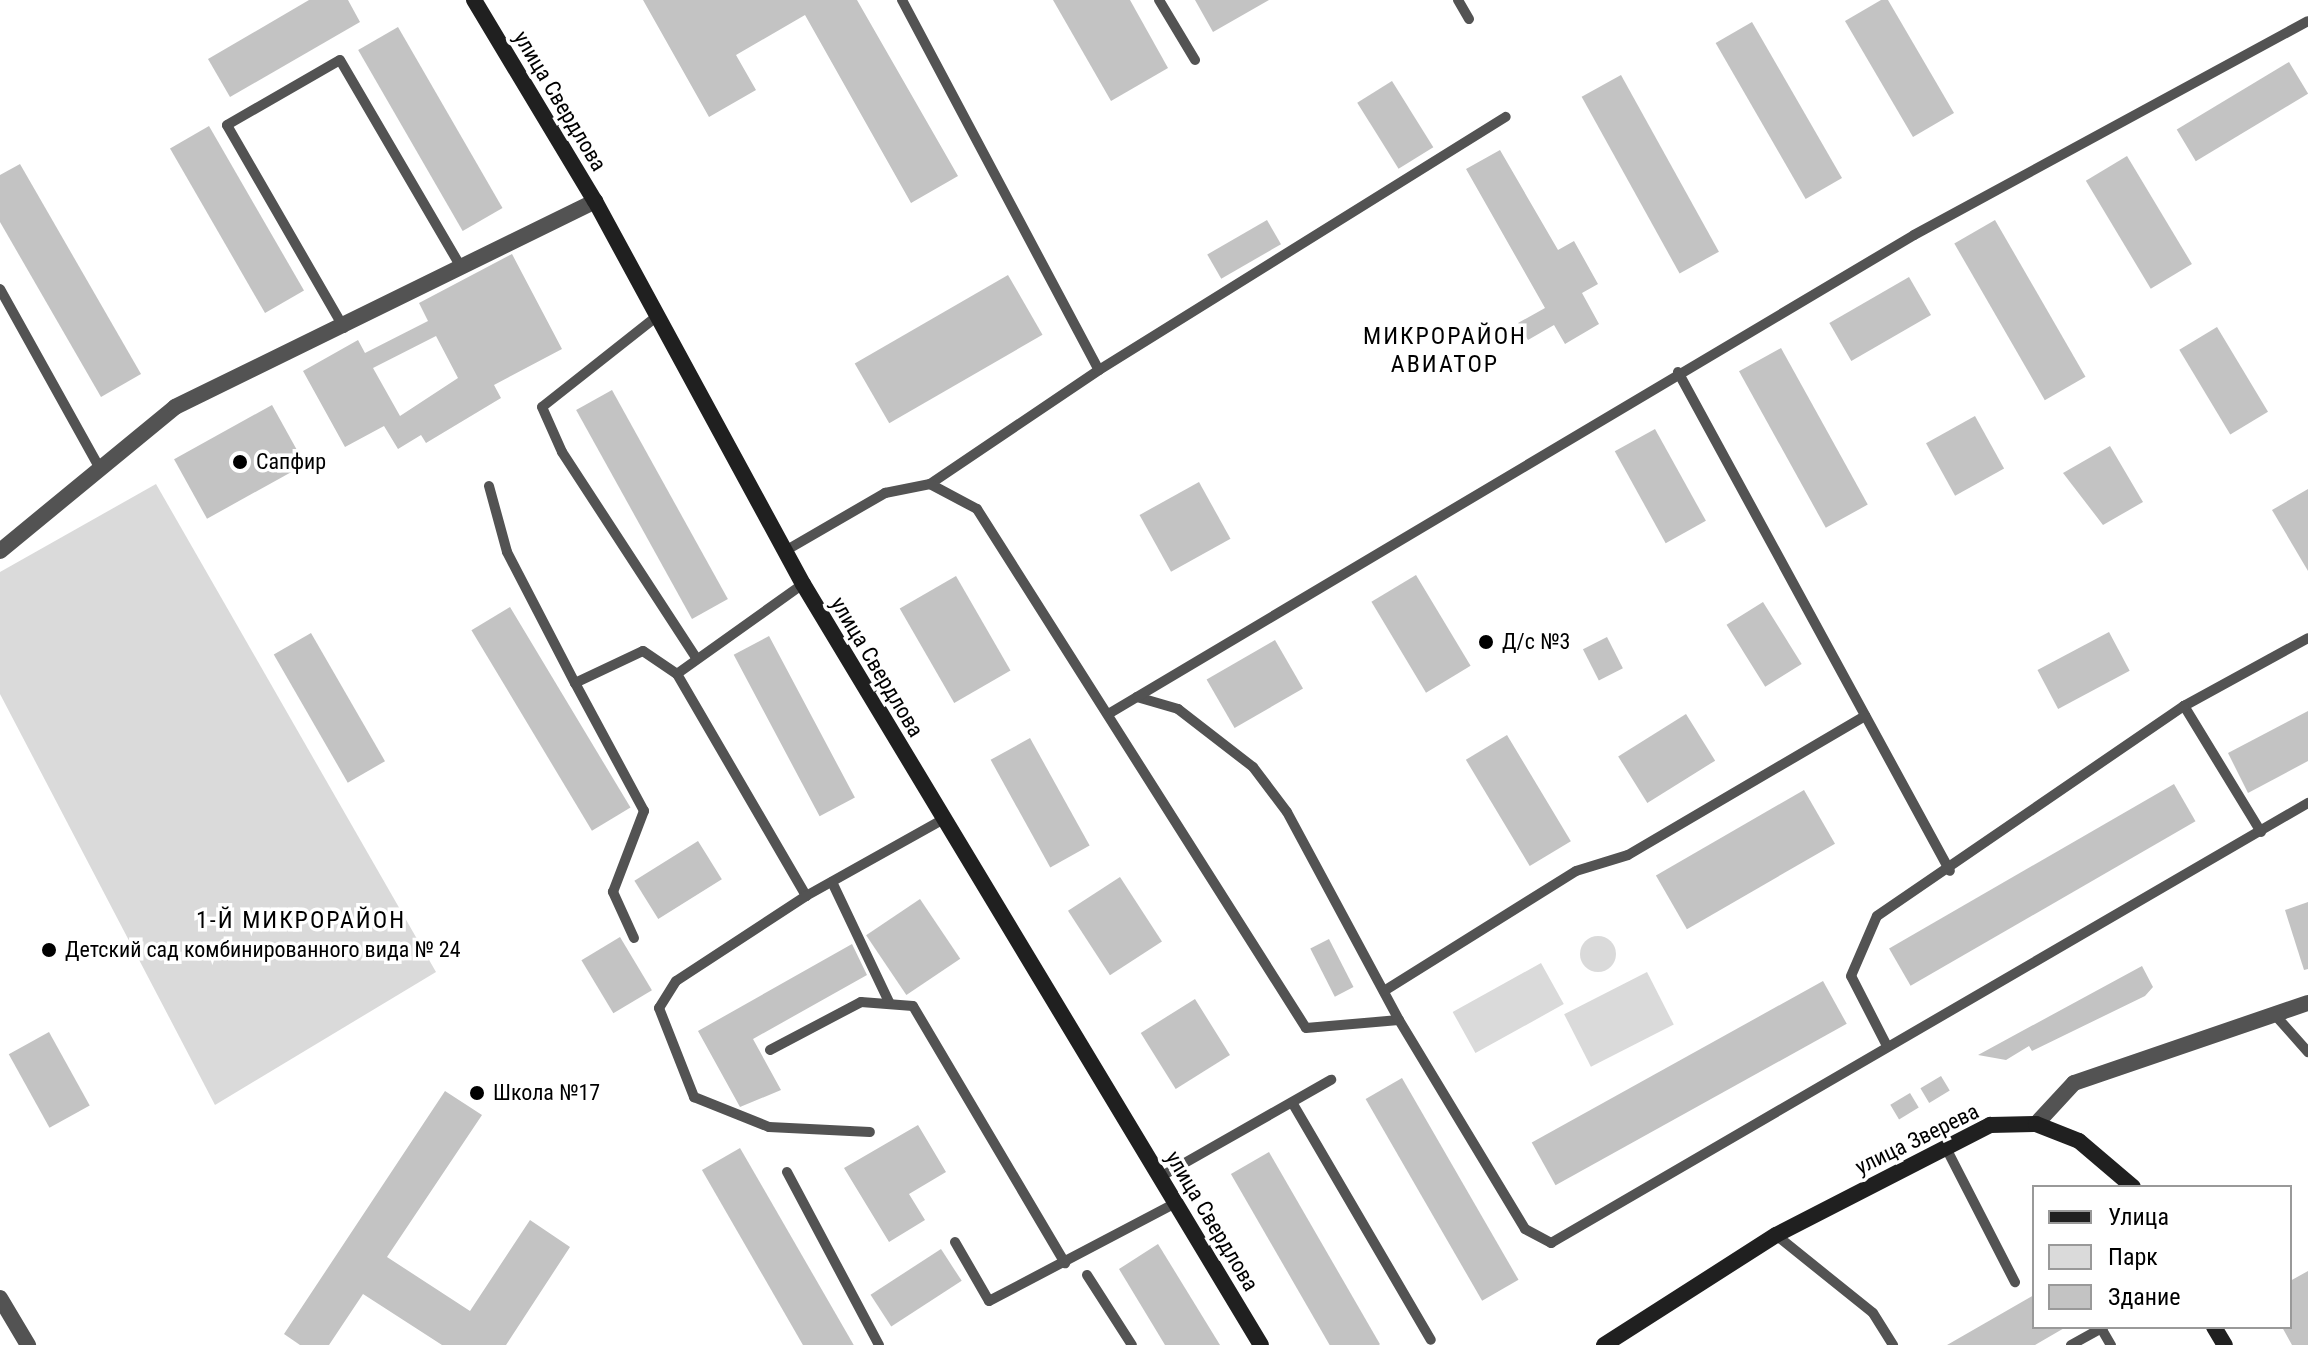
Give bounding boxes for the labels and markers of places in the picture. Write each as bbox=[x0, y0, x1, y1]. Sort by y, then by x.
place label: Сапфир bbox=[256, 449, 326, 475]
marker: Сапфир bbox=[231, 453, 249, 471]
place label: Д/с №3 bbox=[1502, 629, 1570, 655]
marker: Д/с №3 bbox=[1477, 633, 1495, 651]
place label: Детский сад комбинированного вида № 24 bbox=[65, 937, 461, 963]
marker: Детский сад комбинированного вида № 24 bbox=[40, 941, 58, 959]
place label: Школа №17 bbox=[493, 1080, 600, 1106]
marker: Школа №17 bbox=[468, 1084, 486, 1102]

